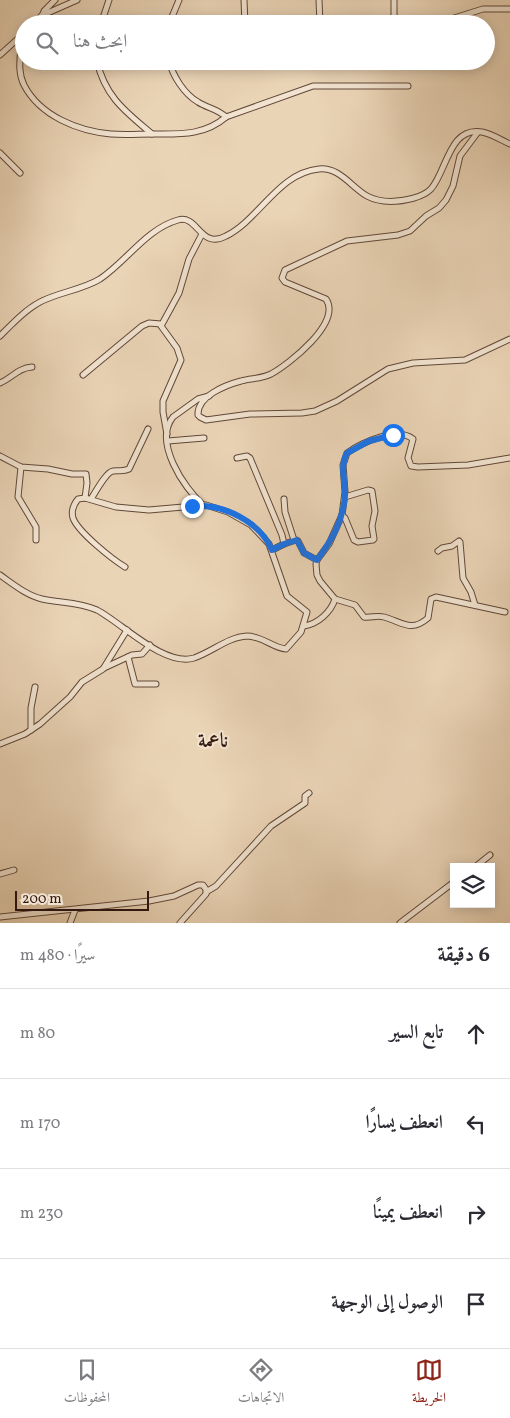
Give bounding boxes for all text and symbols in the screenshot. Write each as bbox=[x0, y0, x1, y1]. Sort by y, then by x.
search box bbox=[15, 15, 495, 70]
icon: search bbox=[33, 29, 61, 57]
text: ابحث هنا bbox=[73, 29, 127, 55]
route start bbox=[382, 424, 405, 447]
route end bbox=[181, 495, 204, 518]
district label: ناعمة bbox=[198, 728, 228, 756]
map controls bbox=[450, 863, 495, 908]
button: layers bbox=[450, 863, 495, 908]
scale bar bbox=[15, 888, 149, 911]
text: 200 m bbox=[22, 890, 62, 909]
text: 6 دقيقة bbox=[438, 941, 490, 970]
text: سيرًا · 480 m bbox=[20, 945, 95, 967]
text: تابع السير bbox=[390, 1020, 443, 1046]
icon: ahead bbox=[462, 1020, 490, 1048]
text: 80 m bbox=[20, 1023, 55, 1045]
text: انعطف يسارًا bbox=[365, 1110, 443, 1136]
icon: left bbox=[462, 1110, 490, 1138]
text: 170 m bbox=[20, 1113, 60, 1135]
text: انعطف يمينًا bbox=[373, 1200, 443, 1226]
icon: right bbox=[462, 1200, 490, 1228]
text: 230 m bbox=[20, 1203, 63, 1225]
text: الوصول إلى الوجهة bbox=[331, 1290, 443, 1316]
icon: arrive bbox=[462, 1290, 490, 1318]
tab: المحفوظات bbox=[64, 1356, 110, 1411]
tab: الاتجاهات bbox=[238, 1356, 284, 1411]
tab: الخريطة bbox=[412, 1356, 446, 1411]

